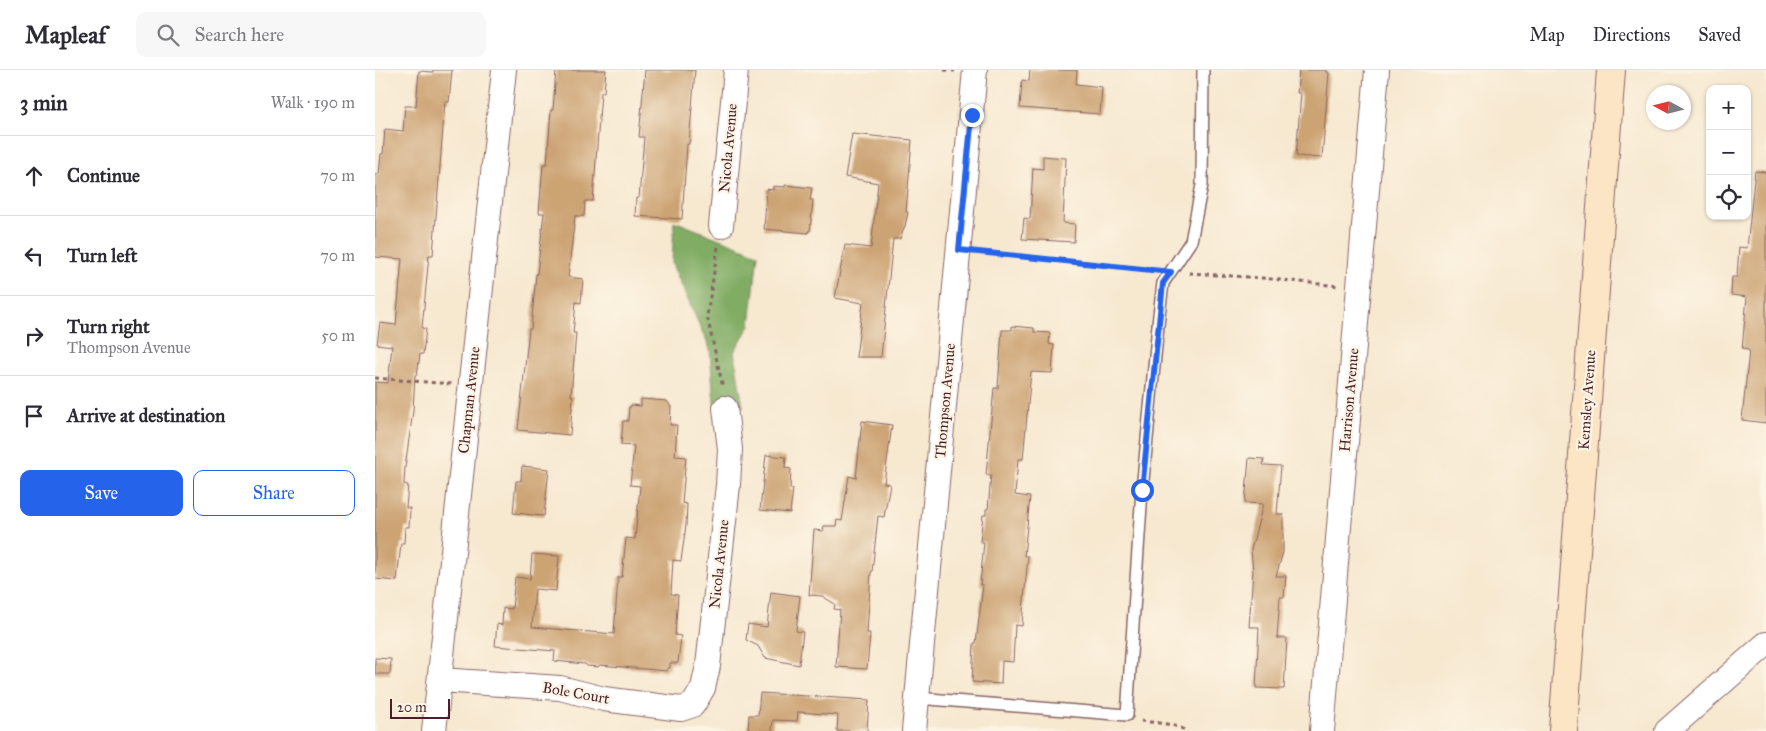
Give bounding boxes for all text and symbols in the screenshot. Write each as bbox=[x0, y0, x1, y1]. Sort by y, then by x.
search box bbox=[136, 12, 486, 57]
text: Mapleaf bbox=[25, 20, 106, 50]
icon: search bbox=[154, 21, 182, 49]
text: Search here bbox=[194, 23, 284, 46]
text: Map bbox=[1529, 24, 1565, 46]
text: Directions bbox=[1593, 24, 1670, 46]
text: Saved bbox=[1698, 24, 1741, 46]
north arrow bbox=[1646, 85, 1691, 130]
map controls bbox=[1706, 85, 1751, 220]
button: + bbox=[1706, 85, 1751, 130]
text: 3 min bbox=[20, 90, 68, 116]
text: Walk · 190 m bbox=[271, 93, 355, 112]
street label: Nicola Avenue bbox=[715, 103, 741, 193]
route end bbox=[961, 104, 984, 127]
button: − bbox=[1706, 130, 1751, 175]
icon: ahead bbox=[20, 162, 48, 190]
text: Continue bbox=[67, 164, 140, 187]
text: 70 m bbox=[320, 166, 355, 185]
button: locate bbox=[1706, 175, 1751, 220]
icon: left bbox=[20, 242, 48, 270]
text: Turn left bbox=[67, 244, 137, 267]
text: 70 m bbox=[320, 246, 355, 265]
text: Turn right bbox=[67, 315, 150, 338]
icon: right bbox=[20, 322, 48, 350]
text: 50 m bbox=[321, 326, 355, 345]
text: Thompson Avenue bbox=[67, 338, 191, 357]
street label: Thompson Avenue bbox=[931, 343, 959, 459]
street label: Chapman Avenue bbox=[454, 346, 484, 454]
street label: Harrison Avenue bbox=[1335, 347, 1363, 453]
street label: Kemsley Avenue bbox=[1575, 349, 1599, 451]
icon: arrive bbox=[20, 402, 48, 430]
text: Arrive at destination bbox=[67, 404, 225, 427]
button: Save bbox=[20, 470, 183, 516]
button: Share bbox=[193, 470, 355, 516]
route start bbox=[1131, 479, 1154, 502]
street label: Nicola Avenue bbox=[705, 519, 733, 609]
street label: Bole Court bbox=[541, 678, 612, 708]
scale bar bbox=[390, 696, 450, 719]
text: 20 m bbox=[397, 699, 427, 716]

